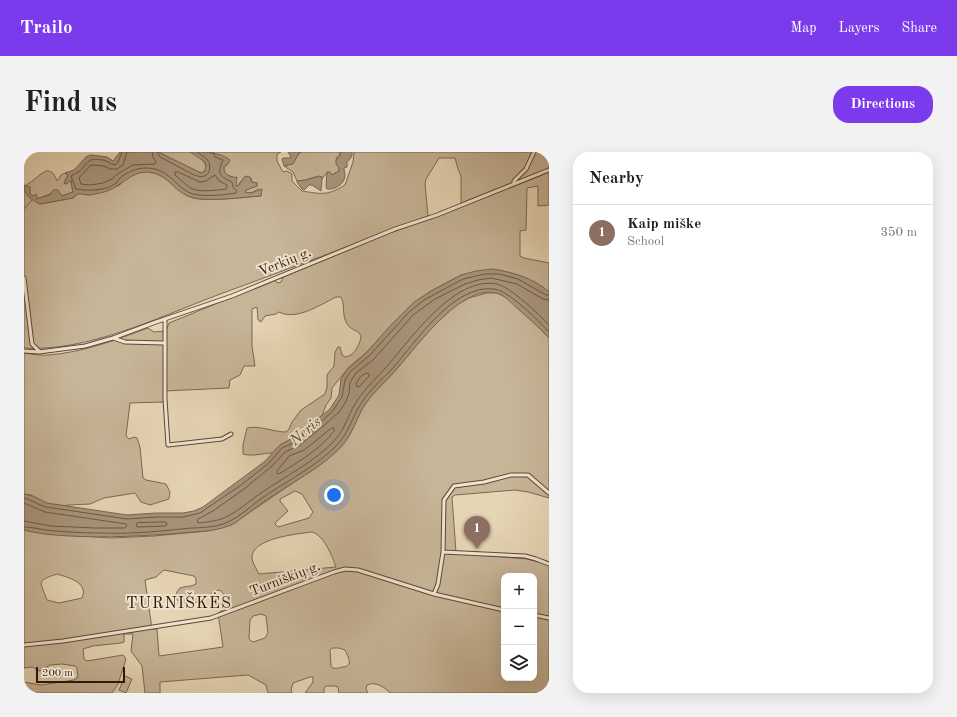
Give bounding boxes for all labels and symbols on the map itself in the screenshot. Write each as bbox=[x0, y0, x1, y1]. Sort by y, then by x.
street label: Verkių g. bbox=[257, 245, 313, 279]
water label: Neris bbox=[287, 415, 324, 450]
your location bbox=[324, 485, 344, 505]
pin: 1 bbox=[464, 516, 490, 549]
street label: Turniškių g. bbox=[248, 559, 322, 599]
district label: TURNIŠKĖS bbox=[126, 591, 232, 612]
scale bar bbox=[36, 665, 125, 684]

